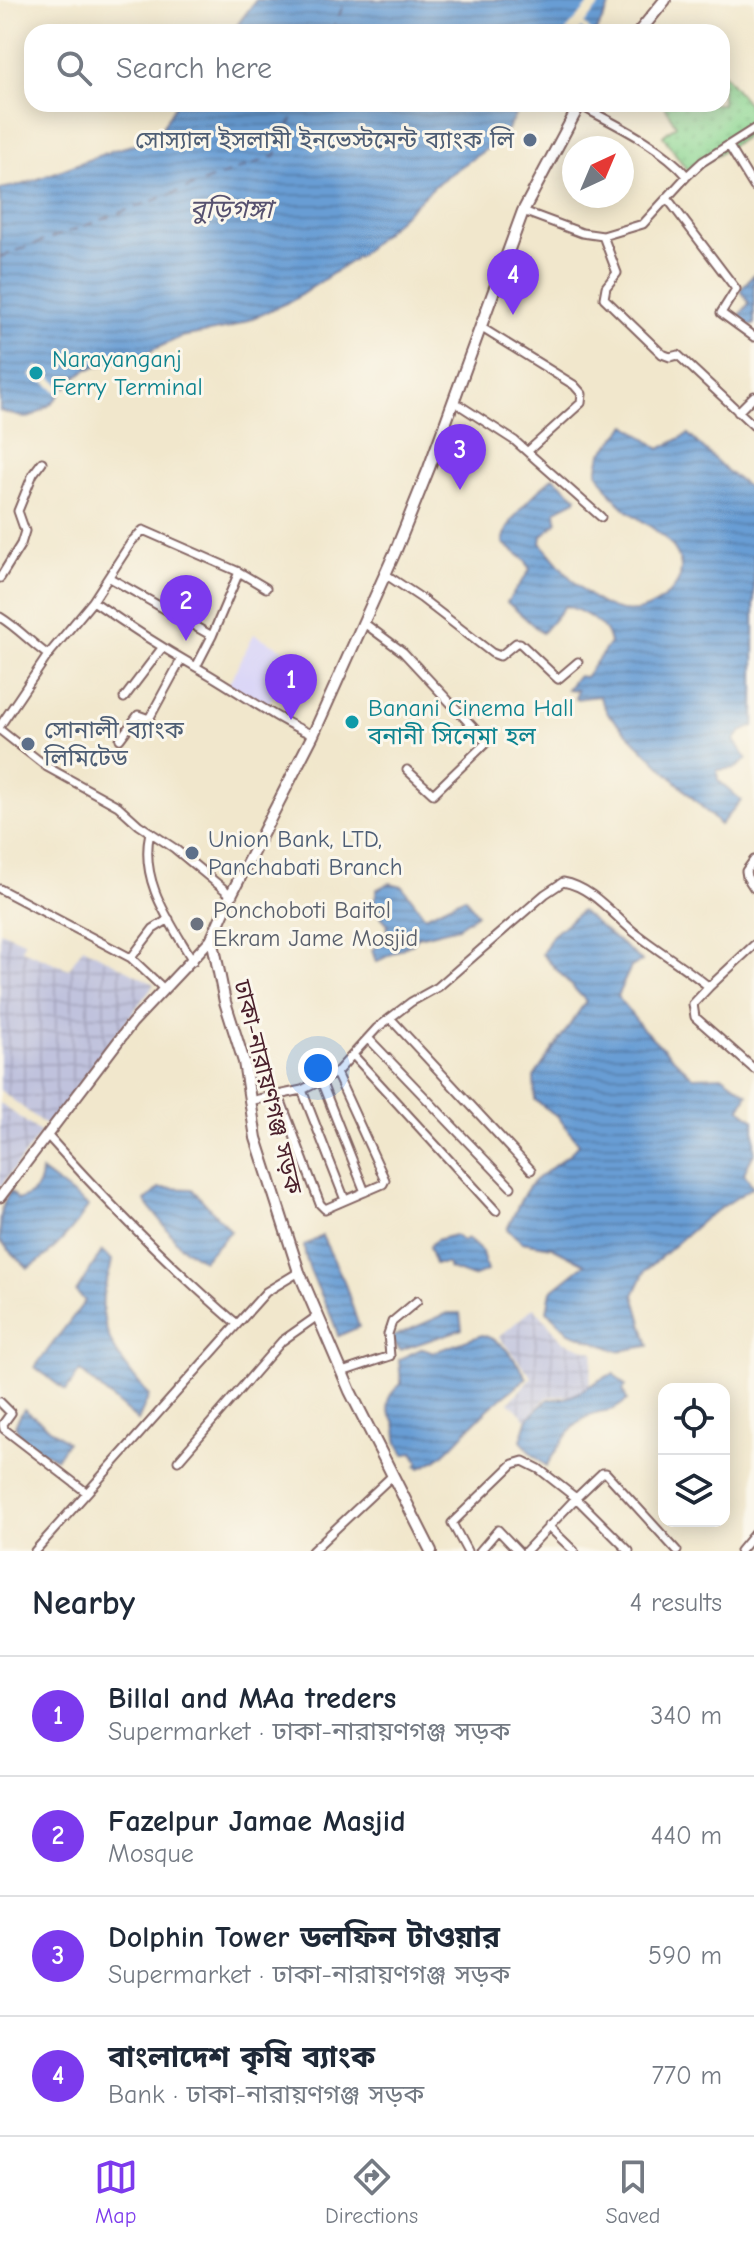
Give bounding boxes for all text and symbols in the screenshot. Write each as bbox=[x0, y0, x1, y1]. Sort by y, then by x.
search box bbox=[24, 24, 730, 112]
icon: search bbox=[52, 46, 96, 90]
text: Search here bbox=[116, 51, 272, 86]
place label: সোস্যাল ইসলামী ইনভেস্টমেন্ট ব্যাংক লি bbox=[135, 126, 514, 154]
marker: সোস্যাল ইসলামী ইনভেস্টমেন্ট ব্যাংক লি bbox=[521, 131, 539, 149]
north arrow bbox=[562, 136, 634, 208]
water label: বুড়িগঙ্গা bbox=[190, 194, 277, 225]
pin: 4 bbox=[487, 249, 539, 315]
place label: Narayanganj Ferry Terminal bbox=[52, 345, 203, 401]
marker: Narayanganj Ferry Terminal bbox=[27, 364, 45, 382]
pin: 3 bbox=[434, 424, 486, 490]
pin: 2 bbox=[160, 575, 212, 641]
pin: 1 bbox=[265, 654, 317, 720]
place label: Banani Cinema Hall বনানী সিনেমা হল bbox=[367, 694, 574, 750]
marker: Banani Cinema Hall বনানী সিনেমা হল bbox=[343, 713, 361, 731]
place label: সোনালী ব্যাংক লিমিটেড bbox=[43, 716, 184, 772]
marker: সোনালী ব্যাংক লিমিটেড bbox=[19, 735, 37, 753]
place label: Union Bank, LTD, Panchabati Branch bbox=[208, 825, 403, 881]
marker: Union Bank, LTD, Panchabati Branch bbox=[183, 844, 201, 862]
place label: Ponchoboti Baitol Ekram Jame Mosjid bbox=[213, 896, 418, 952]
marker: Ponchoboti Baitol Ekram Jame Mosjid bbox=[188, 915, 206, 933]
street label: ঢাকা-নারায়ণগঞ্জ সড়ক bbox=[228, 976, 308, 1198]
your location bbox=[298, 1048, 338, 1088]
map controls bbox=[658, 1383, 730, 1527]
button: locate bbox=[658, 1383, 730, 1455]
button: layers bbox=[658, 1455, 730, 1527]
text: Nearby bbox=[32, 1583, 135, 1623]
text: 4 results bbox=[630, 1588, 722, 1618]
text: Billal and MAa treders bbox=[108, 1681, 396, 1716]
text: 1 bbox=[53, 1701, 63, 1731]
text: 340 m bbox=[650, 1701, 722, 1731]
text: Supermarket · ঢাকা-নারায়ণগঞ্জ সড়ক bbox=[108, 1717, 510, 1747]
text: Fazelpur Jamae Masjid bbox=[108, 1804, 406, 1839]
text: 2 bbox=[52, 1821, 64, 1851]
text: 440 m bbox=[651, 1821, 722, 1851]
text: Mosque bbox=[108, 1839, 194, 1869]
text: Dolphin Tower ডলফিন টাওয়ার bbox=[108, 1920, 500, 1955]
text: 3 bbox=[52, 1941, 64, 1971]
text: 590 m bbox=[648, 1941, 722, 1971]
text: Supermarket · ঢাকা-নারায়ণগঞ্জ সড়ক bbox=[108, 1960, 510, 1990]
text: বাংলাদেশ কৃষি ব্যাংক bbox=[108, 2040, 375, 2075]
text: 4 bbox=[52, 2061, 64, 2091]
text: 770 m bbox=[651, 2061, 722, 2091]
text: Bank · ঢাকা-নারায়ণগঞ্জ সড়ক bbox=[108, 2080, 424, 2110]
tab: Map bbox=[94, 2155, 138, 2229]
tab: Directions bbox=[325, 2155, 418, 2229]
tab: Saved bbox=[605, 2155, 660, 2229]

